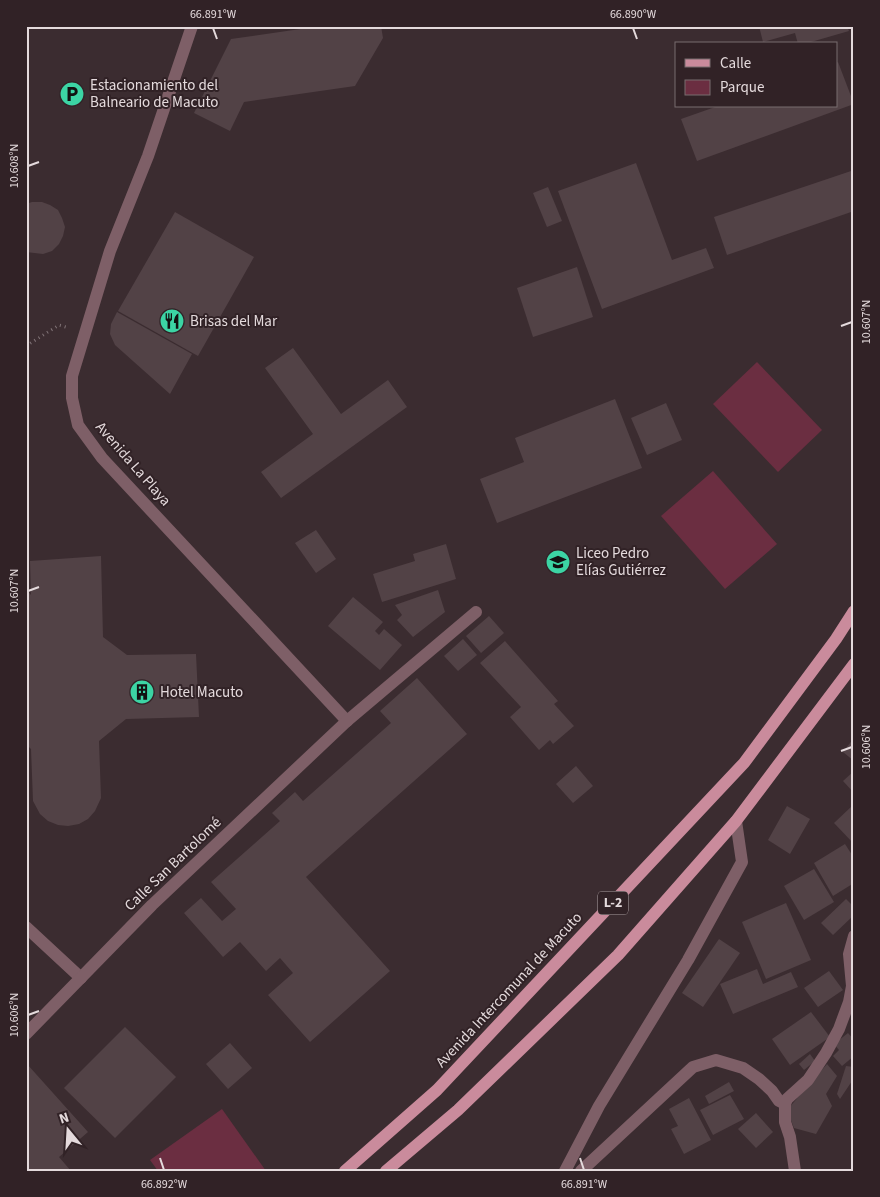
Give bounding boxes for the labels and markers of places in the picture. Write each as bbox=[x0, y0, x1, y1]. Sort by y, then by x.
place label: Estacionamiento del Balneario de Macuto bbox=[90, 75, 218, 113]
parking icon: Estacionamiento del Balneario de Macuto bbox=[59, 81, 85, 107]
restaurant icon: Brisas del Mar bbox=[159, 308, 185, 334]
place label: Brisas del Mar bbox=[190, 311, 278, 332]
place label: Liceo Pedro Elías Gutiérrez bbox=[576, 543, 666, 581]
school or university icon: Liceo Pedro Elías Gutiérrez bbox=[545, 549, 571, 575]
building icon: Hotel Macuto bbox=[129, 679, 155, 705]
place label: Hotel Macuto bbox=[160, 682, 243, 703]

